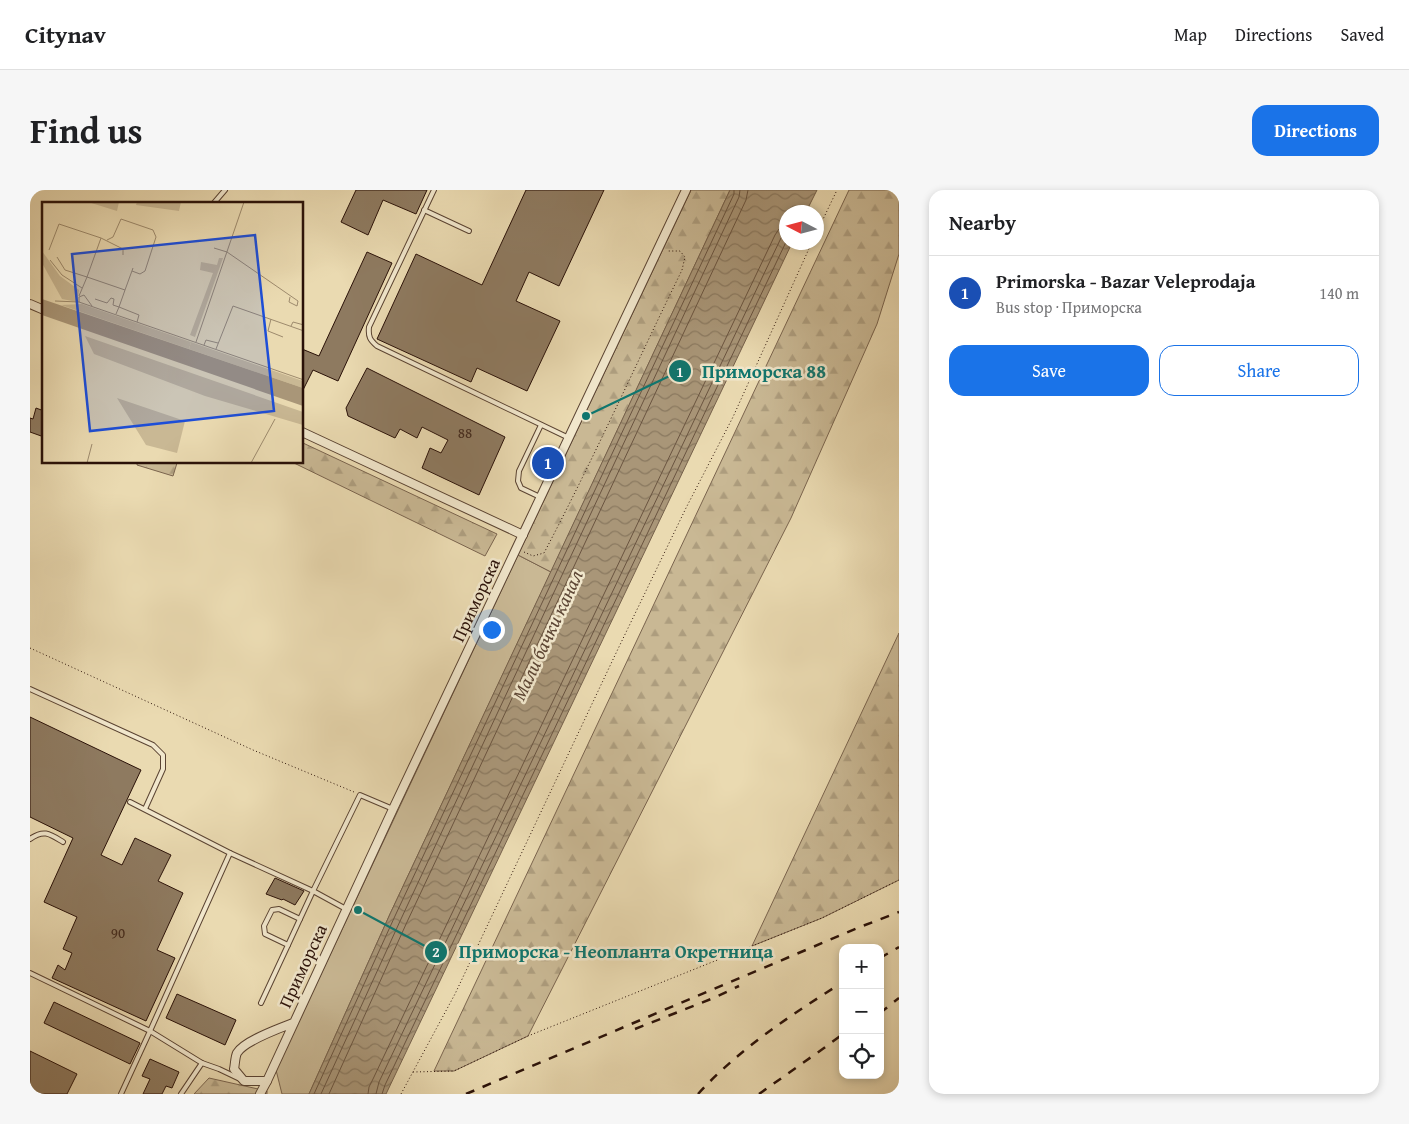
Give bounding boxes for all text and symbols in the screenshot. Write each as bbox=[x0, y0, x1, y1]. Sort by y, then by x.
text: Citynav bbox=[25, 17, 106, 52]
text: Map bbox=[1174, 21, 1207, 48]
text: Directions bbox=[1235, 21, 1312, 48]
text: Saved bbox=[1340, 21, 1384, 48]
text: Find us bbox=[30, 105, 143, 156]
button: Directions bbox=[1252, 105, 1379, 156]
inset map bbox=[42, 202, 304, 464]
north arrow bbox=[779, 205, 824, 250]
text: Nearby bbox=[949, 207, 1016, 238]
text: Primorska - Bazar Veleprodaja bbox=[996, 267, 1256, 295]
text: 1 bbox=[961, 281, 969, 305]
text: 140 m bbox=[1319, 281, 1359, 305]
text: Bus stop · Приморска bbox=[996, 295, 1142, 319]
button: Save bbox=[949, 345, 1149, 396]
button: Share bbox=[1159, 345, 1359, 396]
callout: Приморска 88 bbox=[667, 354, 836, 388]
text: Приморска 88 bbox=[702, 357, 826, 385]
text: 1 bbox=[676, 361, 684, 382]
house number: 88 bbox=[458, 422, 472, 443]
pin: 1 bbox=[532, 444, 564, 482]
street label: Приморска bbox=[444, 553, 507, 646]
water label: Мали бачки канал bbox=[505, 565, 590, 705]
your location bbox=[479, 617, 505, 643]
street label: Приморска bbox=[271, 919, 334, 1012]
house number: 90 bbox=[111, 922, 125, 943]
callout: Приморска - Неопланта Окретница bbox=[423, 935, 783, 969]
text: Приморска - Неопланта Окретница bbox=[459, 937, 773, 965]
text: 2 bbox=[432, 941, 440, 962]
map controls bbox=[839, 944, 884, 1079]
button: + bbox=[839, 944, 884, 989]
button: − bbox=[839, 989, 884, 1034]
button: locate bbox=[839, 1034, 884, 1079]

